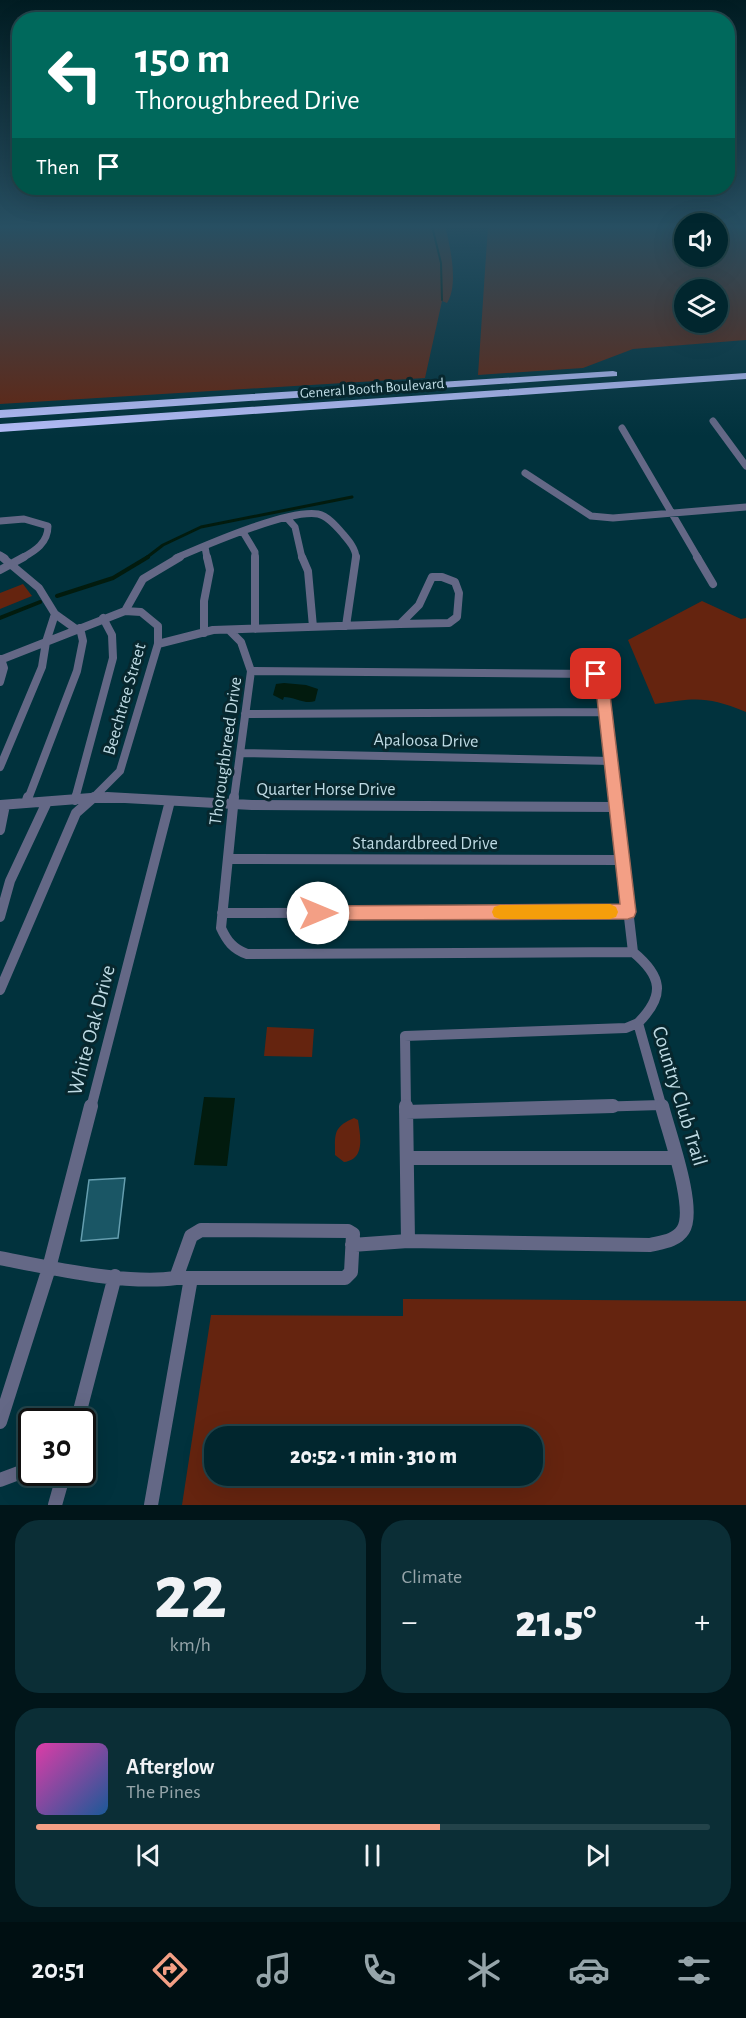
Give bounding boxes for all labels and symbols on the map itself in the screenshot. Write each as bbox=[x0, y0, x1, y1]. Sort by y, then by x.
street label: General Booth Boulevard bbox=[299, 376, 445, 401]
street label: Beechtree Street bbox=[100, 641, 150, 757]
pin bbox=[570, 648, 621, 699]
street label: Thoroughbreed Drive bbox=[207, 676, 245, 827]
street label: Apaloosa Drive bbox=[373, 731, 479, 751]
street label: Quarter Horse Drive bbox=[257, 781, 396, 799]
street label: Standardbreed Drive bbox=[352, 835, 498, 853]
position arrow bbox=[286, 881, 350, 945]
street label: White Oak Drive bbox=[64, 963, 119, 1097]
street label: Country Club Trail bbox=[648, 1024, 711, 1168]
speed limit sign: 30 bbox=[18, 1408, 96, 1486]

